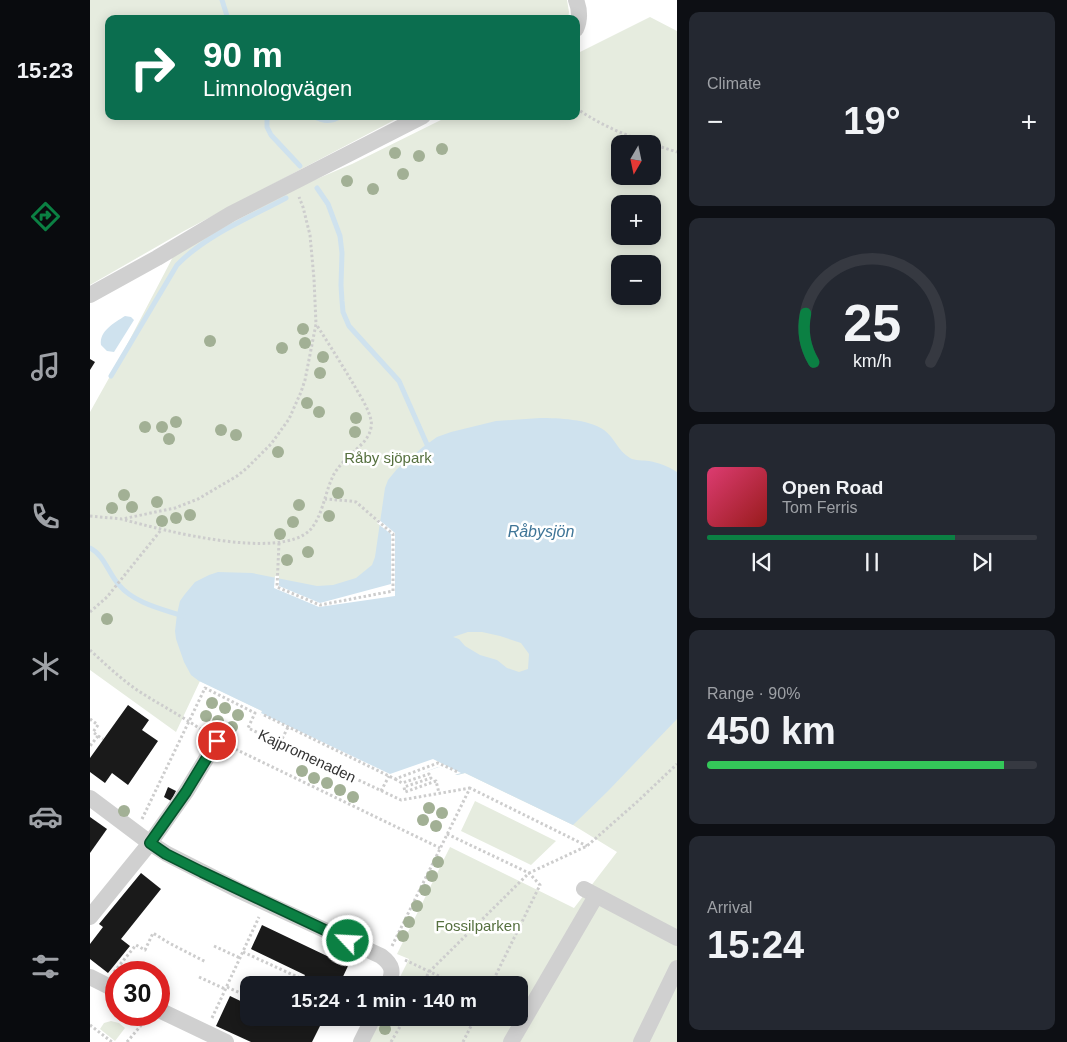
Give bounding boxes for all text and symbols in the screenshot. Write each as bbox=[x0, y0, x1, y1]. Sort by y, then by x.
icon: right bbox=[120, 35, 185, 100]
text: 90 m bbox=[203, 35, 283, 74]
text: 15:23 bbox=[17, 58, 73, 83]
text: Climate bbox=[707, 75, 761, 92]
text: Limnologvägen bbox=[203, 76, 352, 101]
text: 19° bbox=[843, 100, 901, 142]
text: − bbox=[707, 106, 723, 137]
text: + bbox=[1021, 106, 1037, 137]
north arrow bbox=[611, 135, 661, 185]
map controls bbox=[611, 135, 661, 305]
button: + bbox=[611, 195, 661, 245]
icon: directions bbox=[28, 199, 63, 234]
button: − bbox=[611, 255, 661, 305]
text: 25 bbox=[843, 294, 901, 352]
icon: music bbox=[28, 349, 63, 384]
text: km/h bbox=[853, 351, 891, 371]
park label: Råby sjöpark bbox=[344, 449, 432, 466]
text: Open Road bbox=[782, 477, 883, 498]
icon: phone bbox=[28, 499, 63, 534]
text: Tom Ferris bbox=[782, 499, 858, 516]
water label: Råbysjön bbox=[508, 523, 574, 540]
icon: previous bbox=[748, 548, 776, 576]
icon: pause bbox=[858, 548, 886, 576]
icon: next bbox=[968, 548, 996, 576]
icon: climate bbox=[28, 649, 63, 684]
text: Range · 90% bbox=[707, 685, 800, 702]
text: 450 km bbox=[707, 710, 836, 752]
pin bbox=[196, 720, 238, 762]
street label: Kajpromenaden bbox=[256, 725, 359, 786]
icon: arrive bbox=[203, 727, 231, 755]
icon: car bbox=[28, 799, 63, 834]
text: Arrival bbox=[707, 899, 752, 916]
position arrow bbox=[321, 914, 373, 966]
park label: Fossilparken bbox=[435, 917, 521, 934]
text: 15:24 bbox=[707, 924, 804, 966]
icon: filters bbox=[28, 949, 63, 984]
speed limit sign: 30 bbox=[105, 961, 170, 1026]
text: 15:24 · 1 min · 140 m bbox=[291, 990, 477, 1011]

